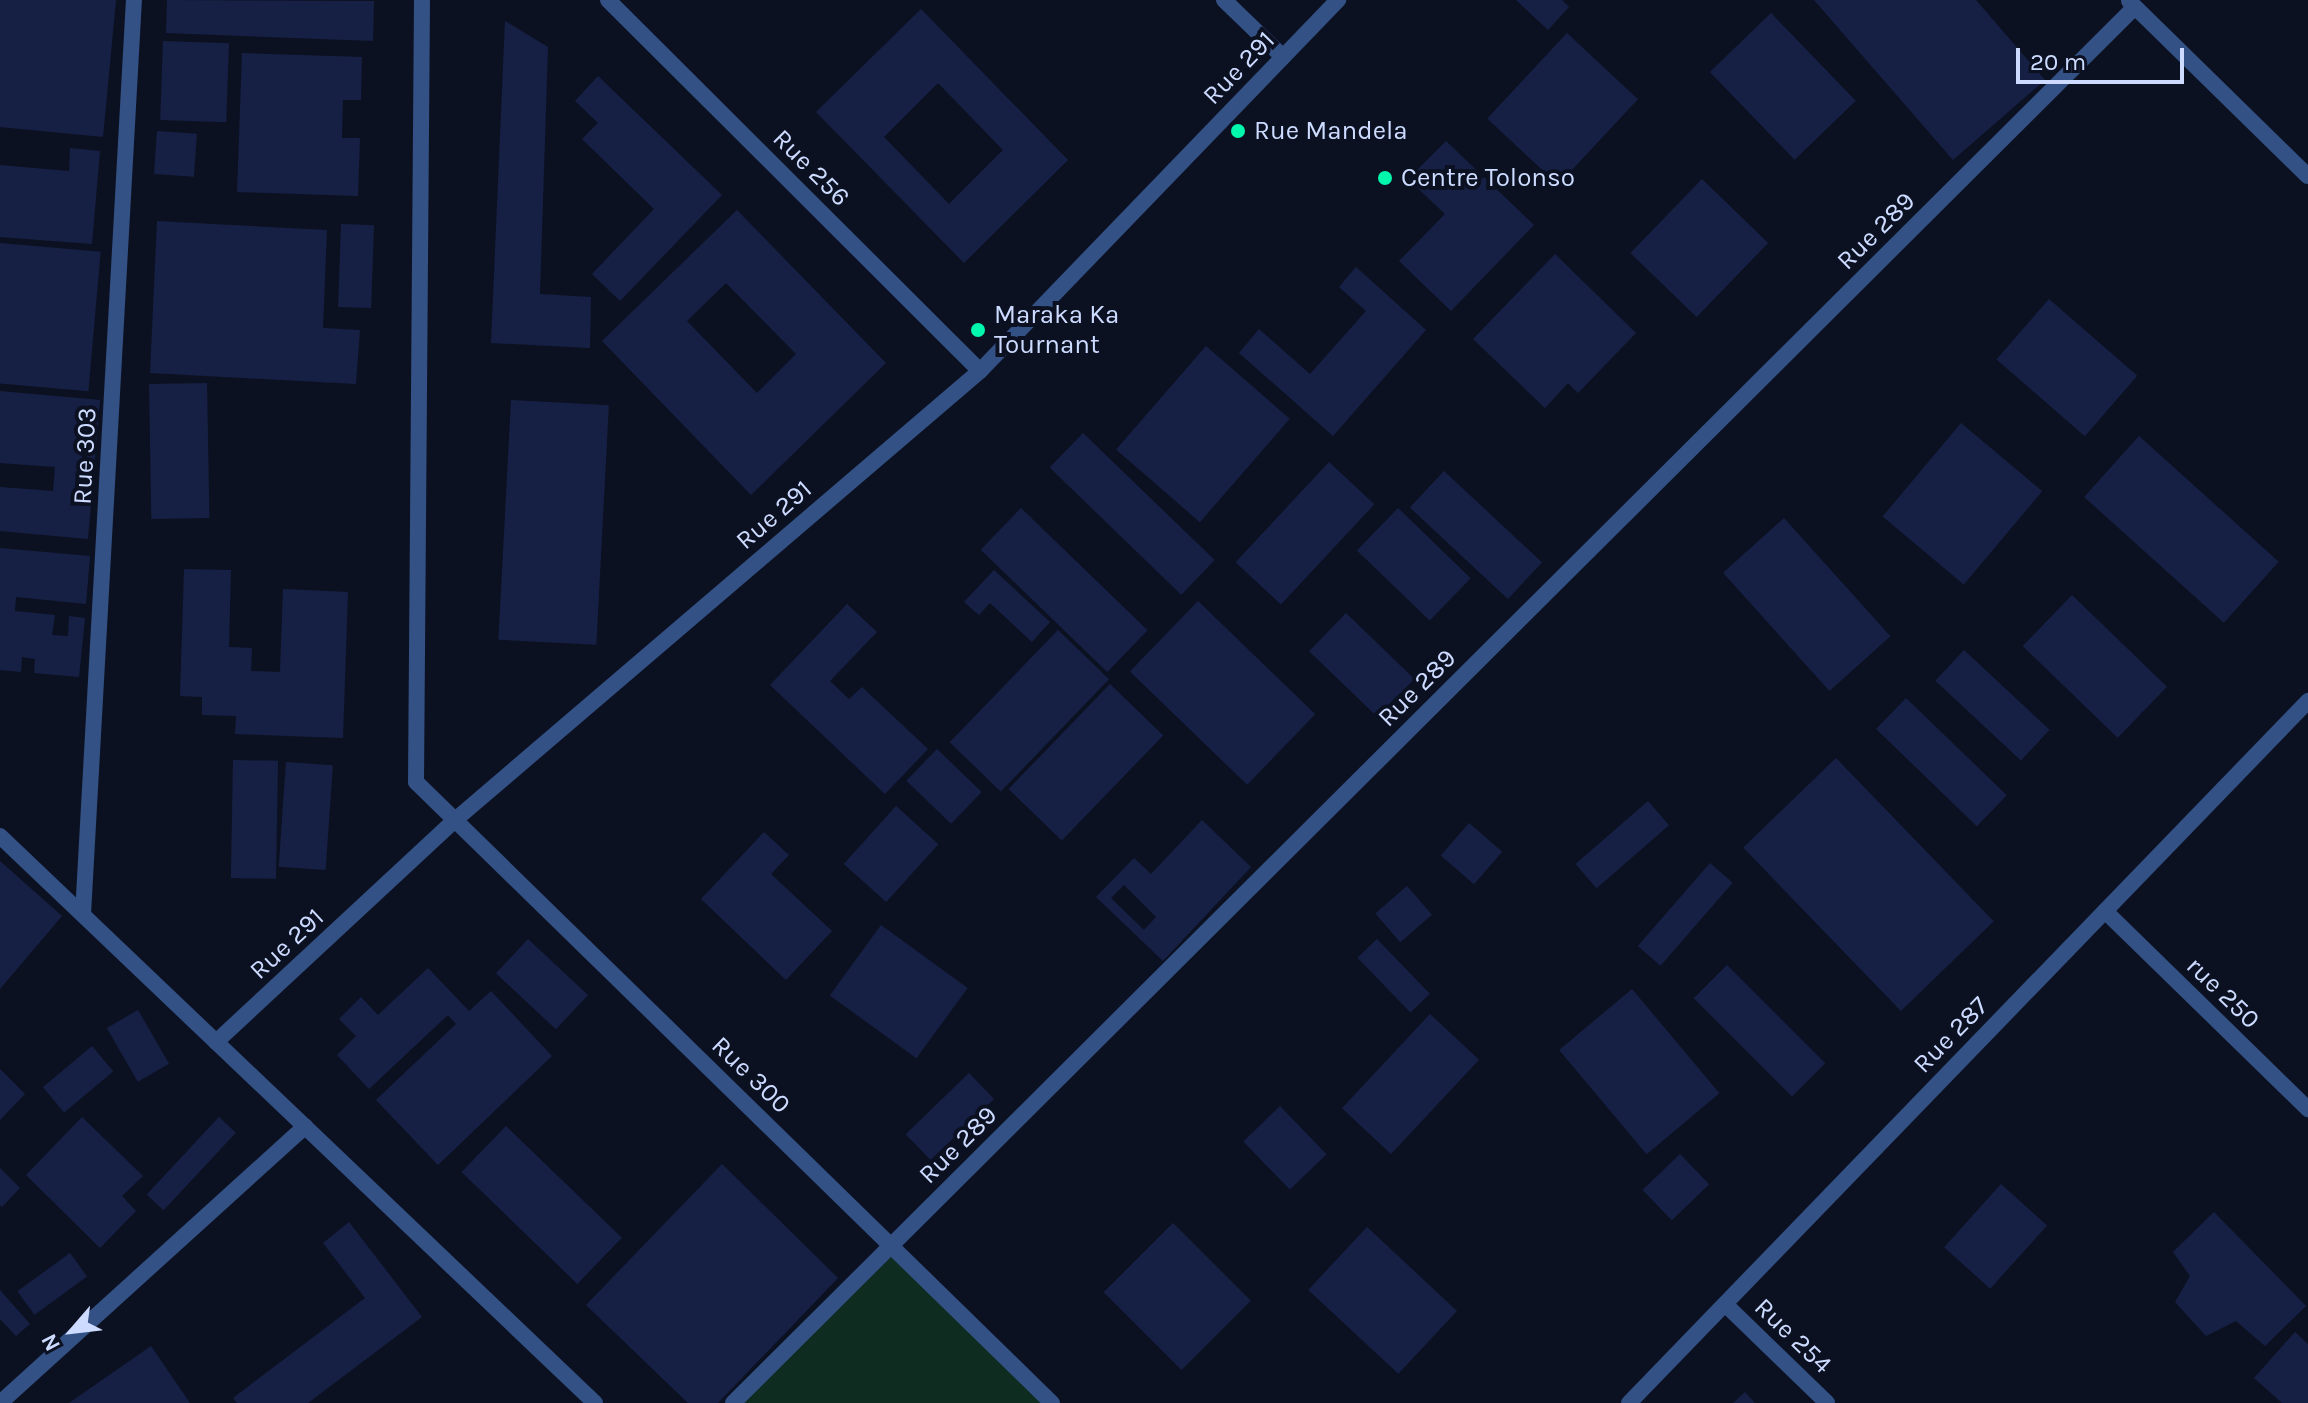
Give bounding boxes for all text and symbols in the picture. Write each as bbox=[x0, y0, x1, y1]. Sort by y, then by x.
street label: Rue 291 bbox=[1197, 25, 1281, 111]
scale bar bbox=[2020, 32, 2188, 82]
text: 20 m bbox=[2030, 48, 2086, 76]
place label: Rue Mandela bbox=[1254, 115, 1408, 147]
marker: Rue Mandela bbox=[1229, 122, 1247, 140]
street label: Rue 256 bbox=[766, 123, 856, 213]
place label: Centre Tolonso bbox=[1401, 162, 1575, 194]
marker: Centre Tolonso bbox=[1376, 169, 1394, 187]
street label: Rue 289 bbox=[1831, 186, 1921, 276]
place label: Maraka Ka Tournant bbox=[994, 299, 1119, 360]
marker: Maraka Ka Tournant bbox=[969, 321, 987, 339]
street label: Rue 303 bbox=[67, 407, 103, 505]
street label: Rue 291 bbox=[730, 474, 818, 556]
street label: Rue 289 bbox=[1372, 643, 1462, 733]
street label: Rue 291 bbox=[243, 902, 331, 986]
street label: rue 250 bbox=[2180, 951, 2266, 1035]
street label: Rue 287 bbox=[1907, 990, 1995, 1080]
street label: Rue 300 bbox=[705, 1030, 797, 1120]
street label: Rue 289 bbox=[913, 1100, 1003, 1190]
north arrow bbox=[32, 1291, 112, 1371]
street label: Rue 254 bbox=[1748, 1292, 1838, 1380]
text: N bbox=[36, 1329, 66, 1355]

